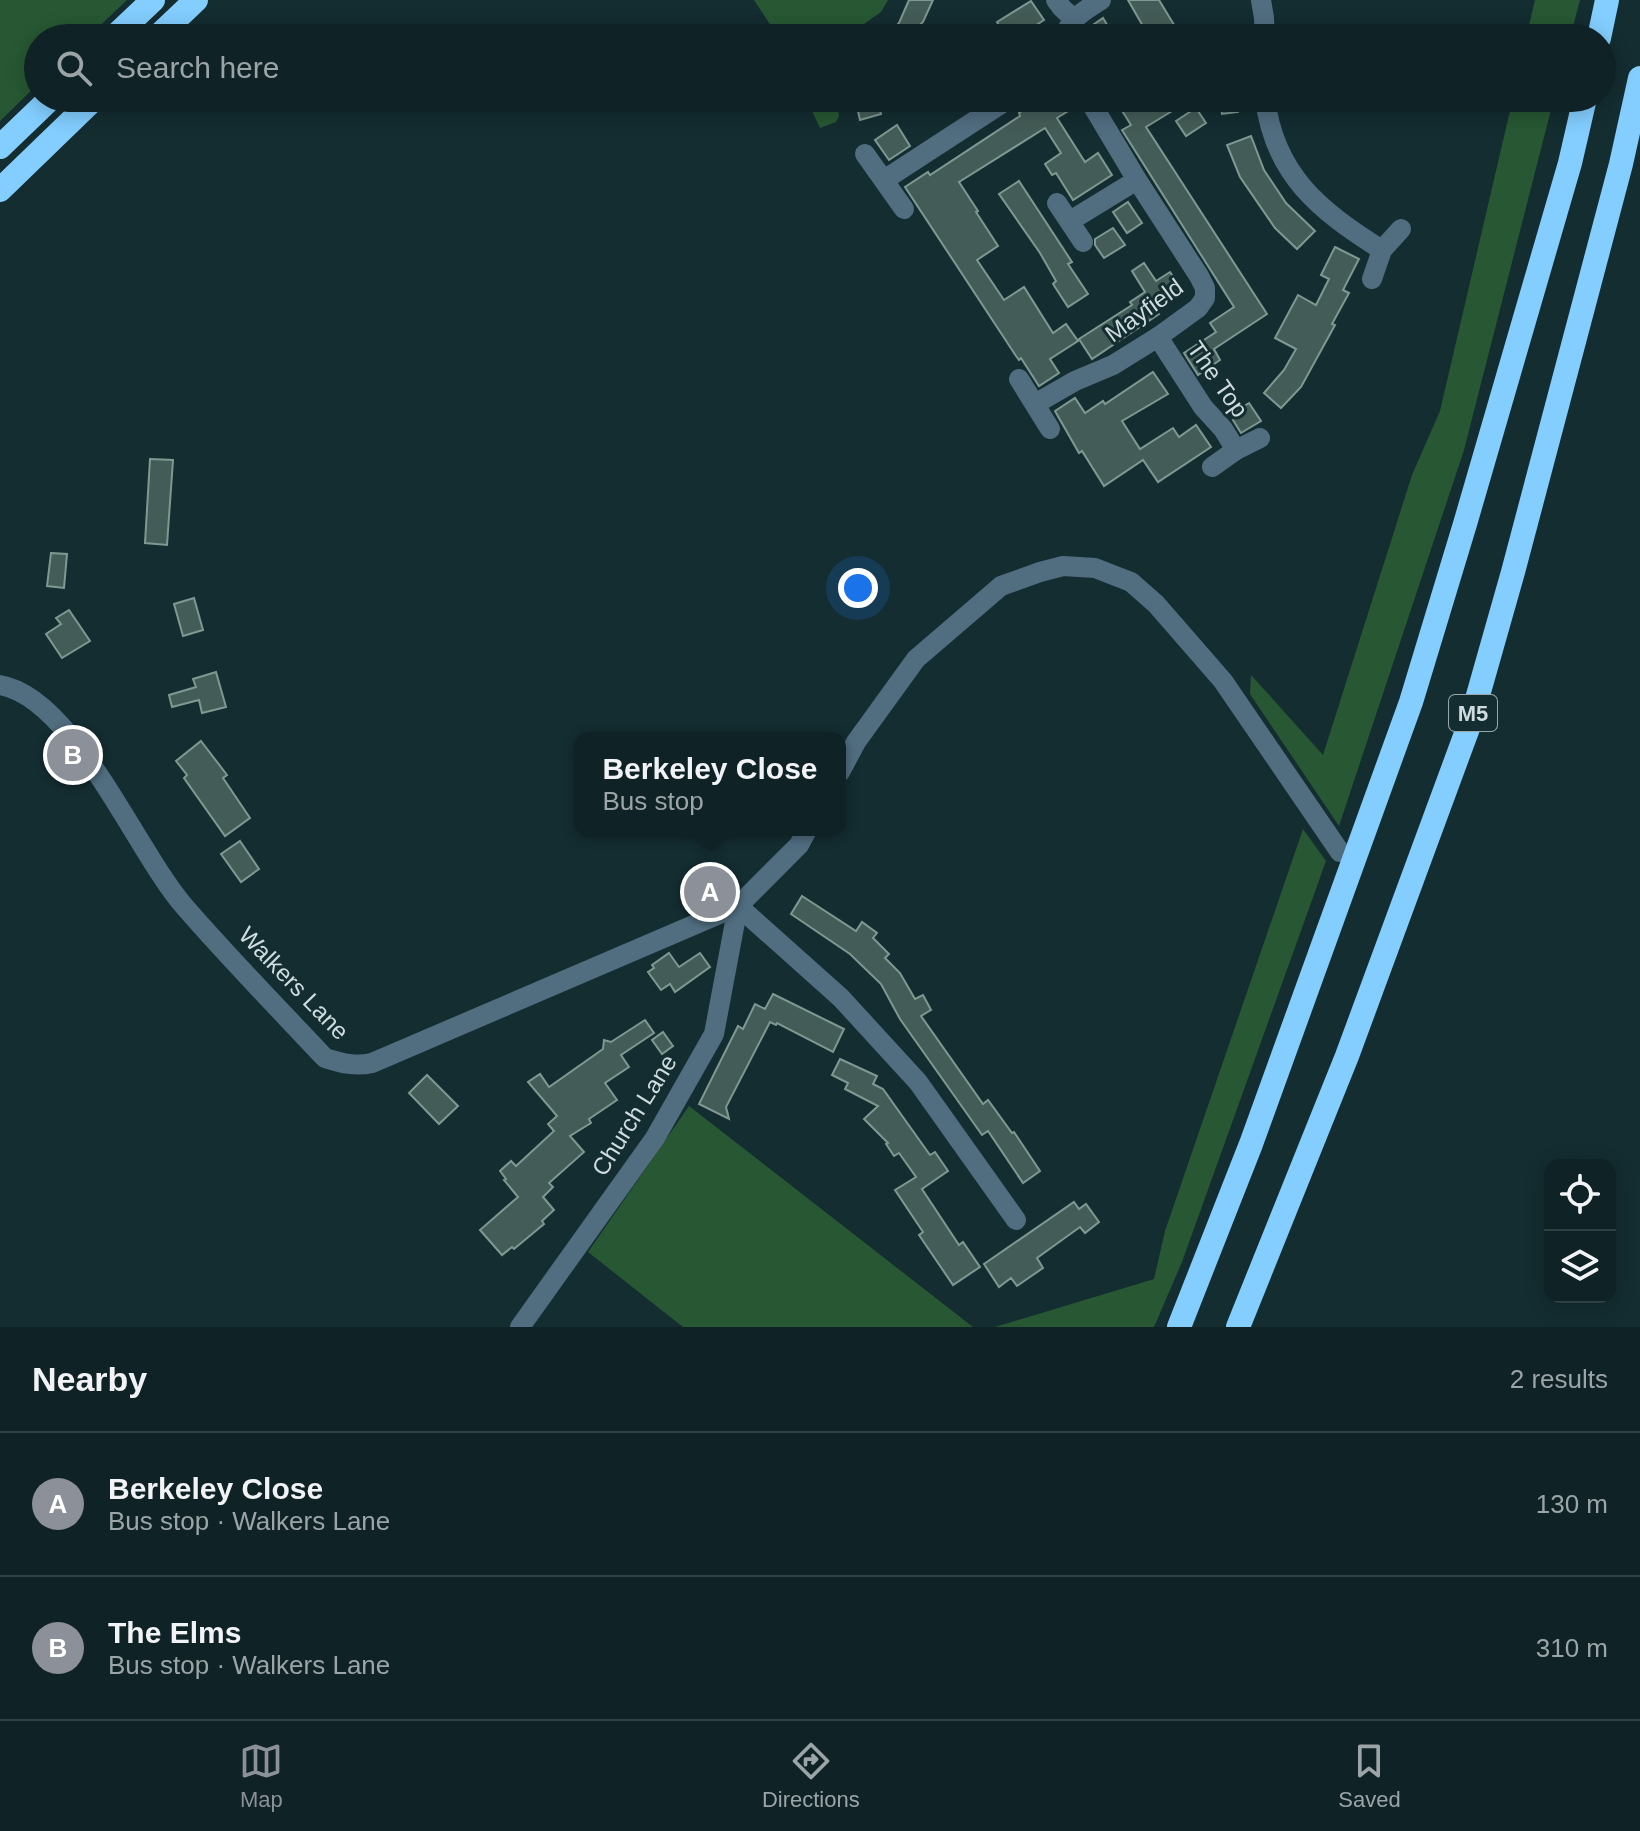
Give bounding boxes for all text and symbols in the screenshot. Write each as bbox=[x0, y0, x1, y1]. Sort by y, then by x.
search box bbox=[24, 24, 1616, 112]
icon: search bbox=[52, 46, 96, 90]
text: Search here bbox=[116, 51, 279, 84]
street label: Mayfield bbox=[1100, 273, 1188, 347]
street label: The Top bbox=[1182, 336, 1254, 422]
your location bbox=[838, 568, 878, 608]
road number: M5 bbox=[1449, 695, 1497, 731]
pin: B bbox=[47, 725, 99, 785]
popup bbox=[574, 732, 846, 836]
text: Berkeley Close bbox=[602, 752, 818, 785]
text: Bus stop bbox=[602, 786, 704, 816]
pin: A bbox=[684, 862, 736, 922]
street label: Walkers Lane bbox=[234, 921, 354, 1045]
street label: Church Lane bbox=[586, 1050, 682, 1180]
map controls bbox=[1544, 1159, 1616, 1303]
button: locate bbox=[1544, 1159, 1616, 1231]
button: layers bbox=[1544, 1231, 1616, 1303]
text: Nearby bbox=[32, 1360, 147, 1398]
text: 2 results bbox=[1510, 1364, 1608, 1394]
text: Berkeley Close bbox=[108, 1472, 323, 1505]
text: A bbox=[49, 1489, 67, 1519]
text: 130 m bbox=[1536, 1489, 1608, 1519]
text: Bus stop · Walkers Lane bbox=[108, 1506, 390, 1536]
text: The Elms bbox=[108, 1616, 241, 1649]
text: B bbox=[49, 1633, 67, 1663]
text: 310 m bbox=[1536, 1633, 1608, 1663]
text: Bus stop · Walkers Lane bbox=[108, 1650, 390, 1680]
tab: Map bbox=[239, 1739, 283, 1813]
tab: Directions bbox=[762, 1739, 860, 1813]
tab: Saved bbox=[1338, 1739, 1401, 1813]

